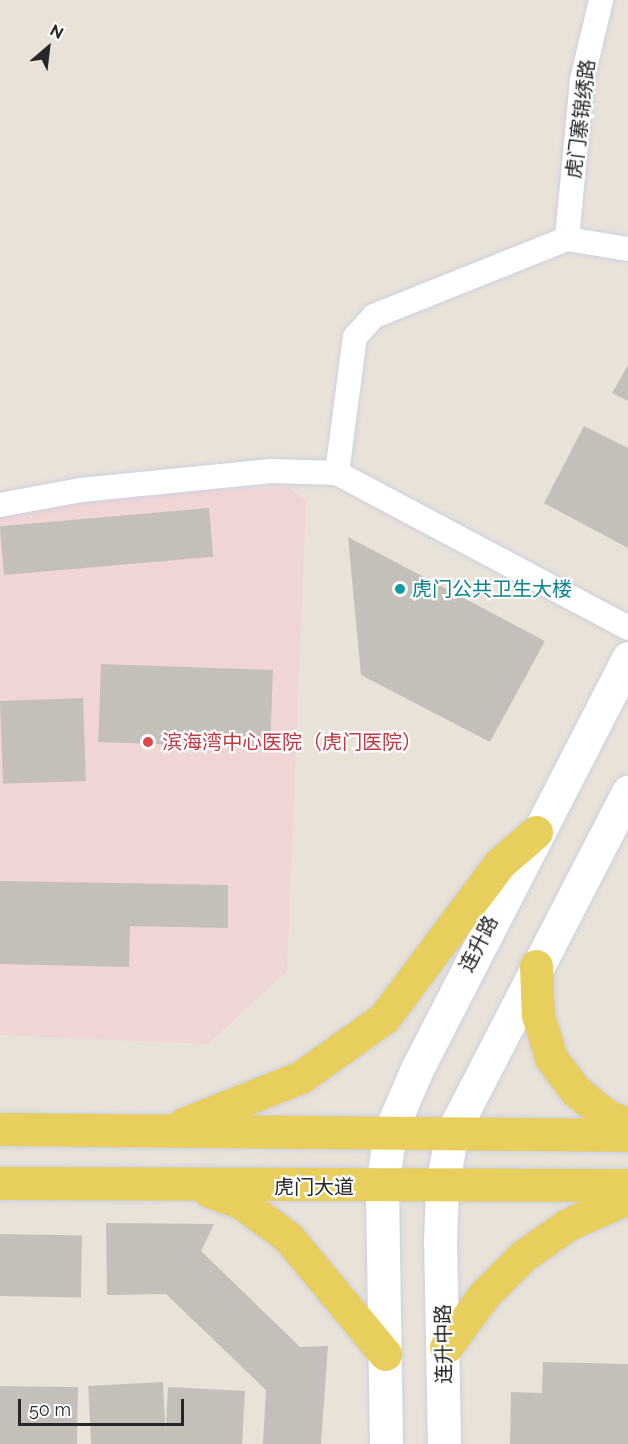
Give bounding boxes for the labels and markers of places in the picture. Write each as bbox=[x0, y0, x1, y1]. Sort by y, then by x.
place label: 虎门公共卫生大楼 bbox=[412, 577, 572, 601]
marker: 虎门公共卫生大楼 bbox=[393, 582, 407, 596]
place label: 滨海湾中心医院（虎门医院） bbox=[162, 730, 422, 754]
marker: 滨海湾中心医院（虎门医院） bbox=[139, 733, 157, 751]

